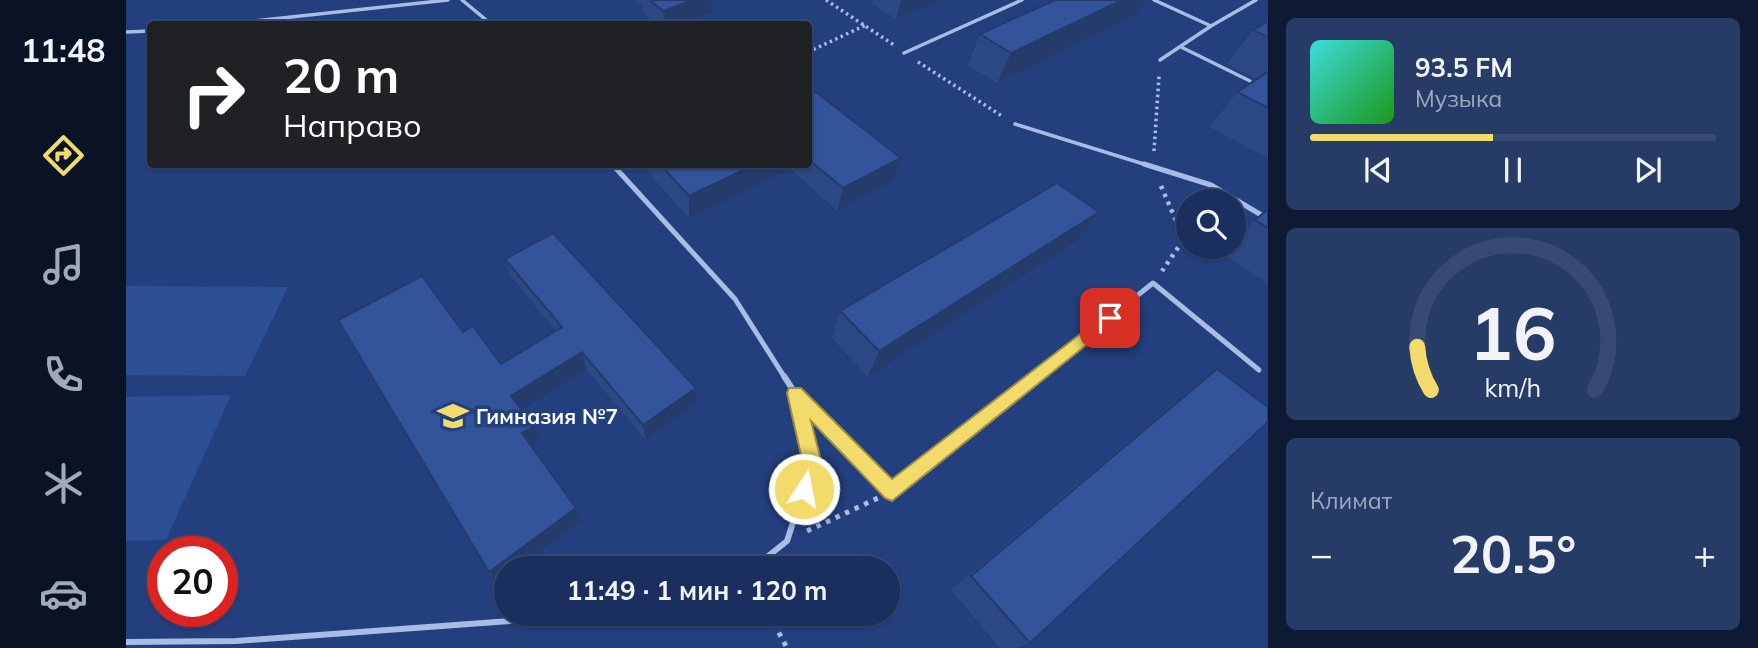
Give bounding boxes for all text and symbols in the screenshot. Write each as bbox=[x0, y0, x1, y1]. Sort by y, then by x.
text: 11:48 bbox=[21, 30, 105, 70]
text: 20 m bbox=[283, 44, 399, 105]
icon: right bbox=[168, 49, 259, 140]
text: 93.5 FM bbox=[1415, 51, 1513, 84]
text: Музыка bbox=[1415, 84, 1502, 113]
text: Направо bbox=[283, 105, 422, 145]
icon: directions bbox=[39, 131, 88, 180]
icon: previous bbox=[1359, 151, 1397, 189]
icon: pause bbox=[1494, 151, 1532, 189]
icon: next bbox=[1629, 151, 1667, 189]
map controls bbox=[1176, 189, 1246, 259]
button: search bbox=[1176, 189, 1246, 259]
icon: music bbox=[39, 240, 88, 289]
text: 16 bbox=[1469, 287, 1557, 378]
pin bbox=[1080, 288, 1140, 348]
icon: arrive bbox=[1091, 299, 1129, 337]
icon: phone bbox=[39, 350, 88, 399]
text: km/h bbox=[1485, 372, 1541, 403]
school or university icon: Гимназия №7 bbox=[436, 399, 470, 433]
place label: Гимназия №7 bbox=[476, 403, 618, 429]
position arrow bbox=[767, 452, 841, 526]
icon: climate bbox=[39, 459, 88, 508]
text: Климат bbox=[1310, 486, 1392, 515]
text: 20.5° bbox=[1450, 521, 1576, 586]
text: − bbox=[1310, 530, 1333, 578]
text: + bbox=[1693, 530, 1716, 578]
speed limit sign: 20 bbox=[147, 536, 238, 627]
icon: car bbox=[39, 569, 88, 618]
text: 11:49 · 1 мин · 120 m bbox=[567, 574, 827, 607]

